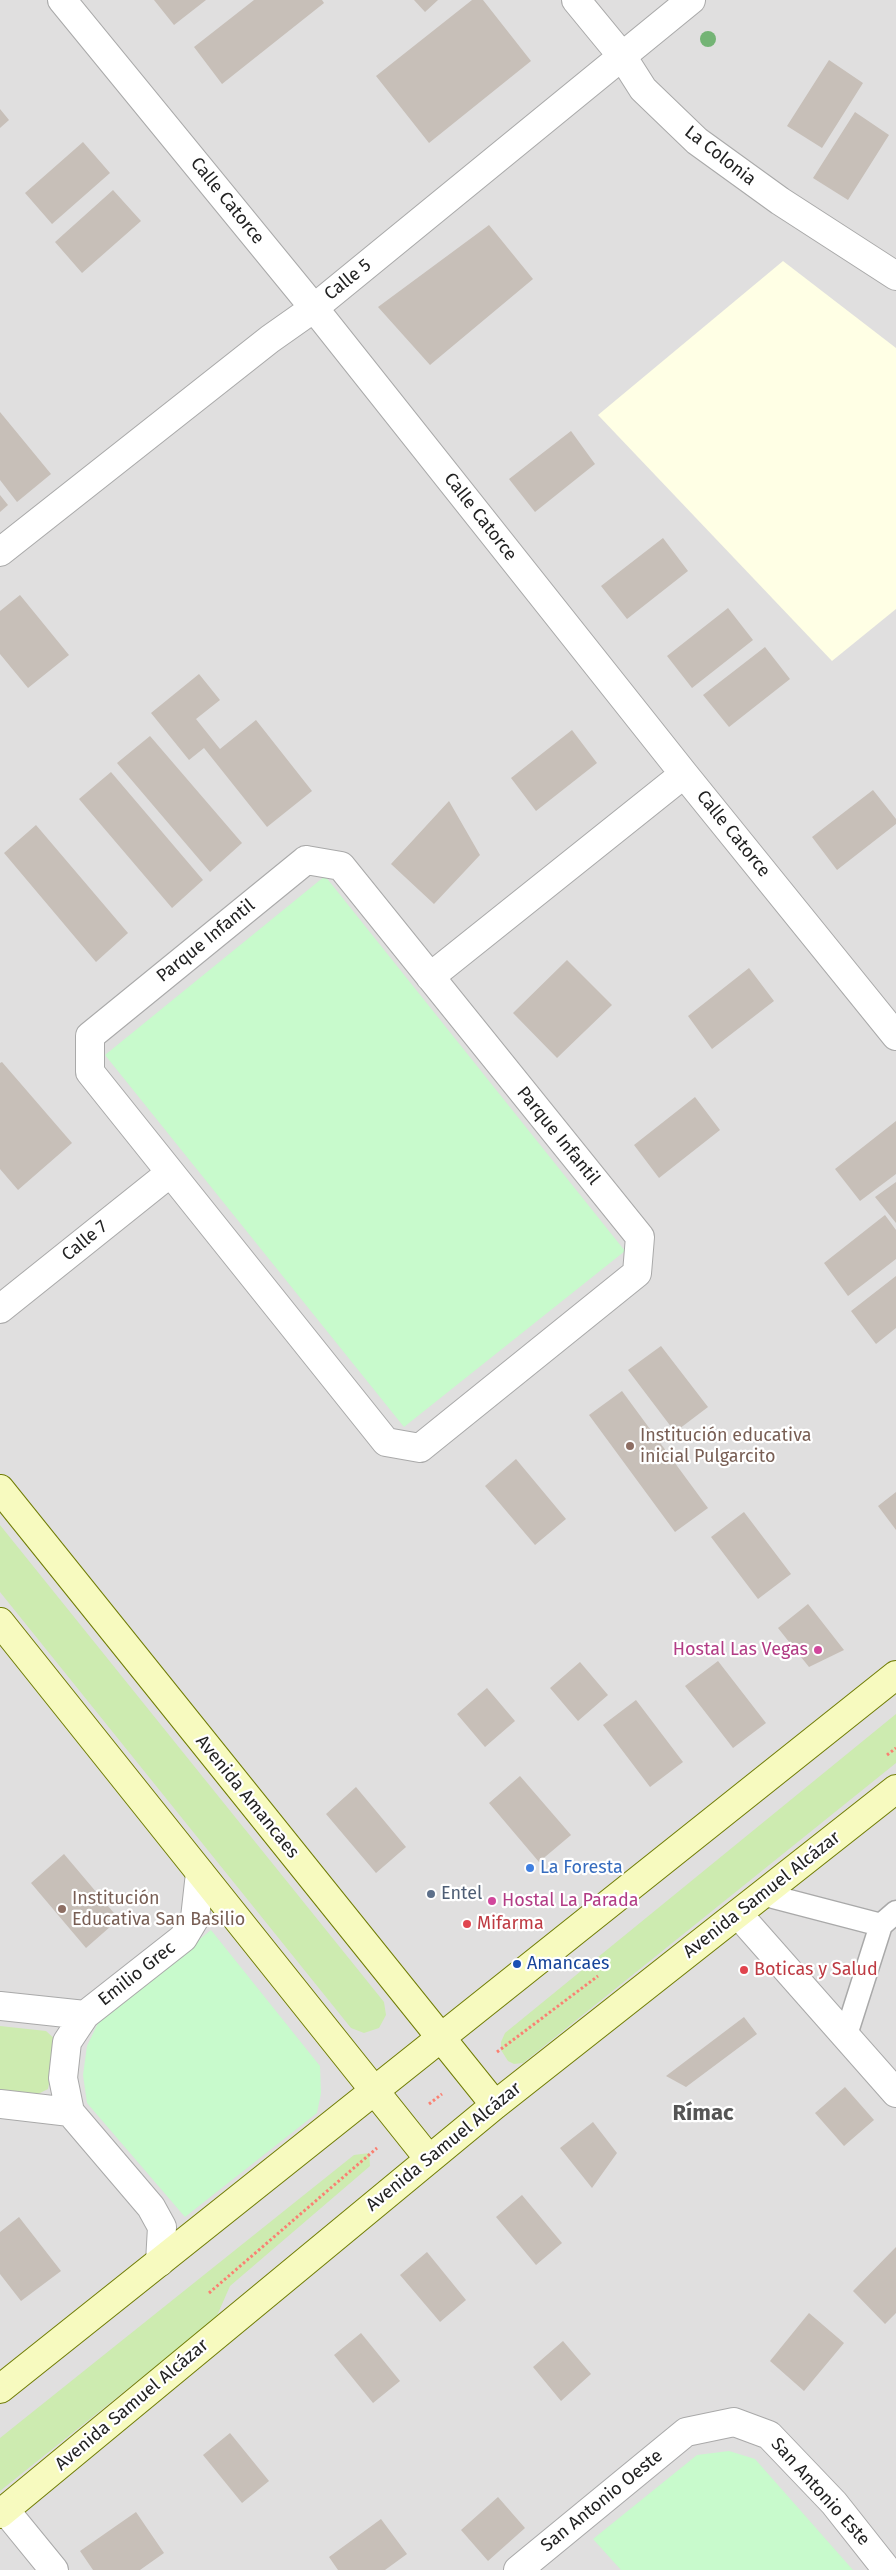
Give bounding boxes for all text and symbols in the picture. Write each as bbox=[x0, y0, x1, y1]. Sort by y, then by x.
street label: La Colonia bbox=[680, 121, 760, 191]
street label: Calle Catorce bbox=[185, 153, 269, 249]
street label: Calle 5 bbox=[320, 255, 376, 305]
street label: Calle Catorce bbox=[439, 469, 521, 565]
street label: Calle Catorce bbox=[691, 786, 775, 882]
street label: Parque Infantil bbox=[153, 895, 259, 987]
street label: Parque Infantil bbox=[512, 1083, 604, 1189]
street label: Calle 7 bbox=[58, 1216, 112, 1266]
place label: Institución educativa inicial Pulgarcito bbox=[640, 1425, 812, 1468]
marker: Institución educativa inicial Pulgarcito bbox=[624, 1440, 636, 1452]
place label: Hostal Las Vegas bbox=[673, 1639, 808, 1661]
marker: Hostal Las Vegas bbox=[812, 1644, 824, 1656]
street label: Avenida Amancaes bbox=[191, 1731, 303, 1863]
street label: Avenida Samuel Alcázar bbox=[679, 1827, 845, 1963]
place label: La Foresta bbox=[540, 1857, 623, 1879]
marker: La Foresta bbox=[524, 1862, 536, 1874]
place label: Entel bbox=[441, 1883, 482, 1905]
place label: Institución Educativa San Basilio bbox=[72, 1888, 245, 1930]
marker: Entel bbox=[425, 1888, 437, 1900]
place label: Hostal La Parada bbox=[502, 1890, 638, 1912]
marker: Hostal La Parada bbox=[486, 1895, 498, 1907]
marker: Institución Educativa San Basilio bbox=[56, 1903, 68, 1915]
place label: Mifarma bbox=[477, 1913, 544, 1935]
marker: Mifarma bbox=[461, 1918, 473, 1930]
street label: Emilio Grec bbox=[94, 1937, 180, 2011]
place label: Amancaes bbox=[527, 1953, 610, 1975]
marker: Amancaes bbox=[511, 1958, 523, 1970]
place label: Boticas y Salud bbox=[754, 1959, 878, 1981]
marker: Boticas y Salud bbox=[738, 1964, 750, 1976]
street label: Avenida Samuel Alcázar bbox=[362, 2078, 526, 2216]
district label: Rímac bbox=[673, 2101, 733, 2127]
street label: Avenida Samuel Alcázar bbox=[51, 2335, 213, 2475]
street label: San Antonio Este bbox=[766, 2434, 874, 2550]
street label: San Antonio Oeste bbox=[537, 2445, 667, 2557]

